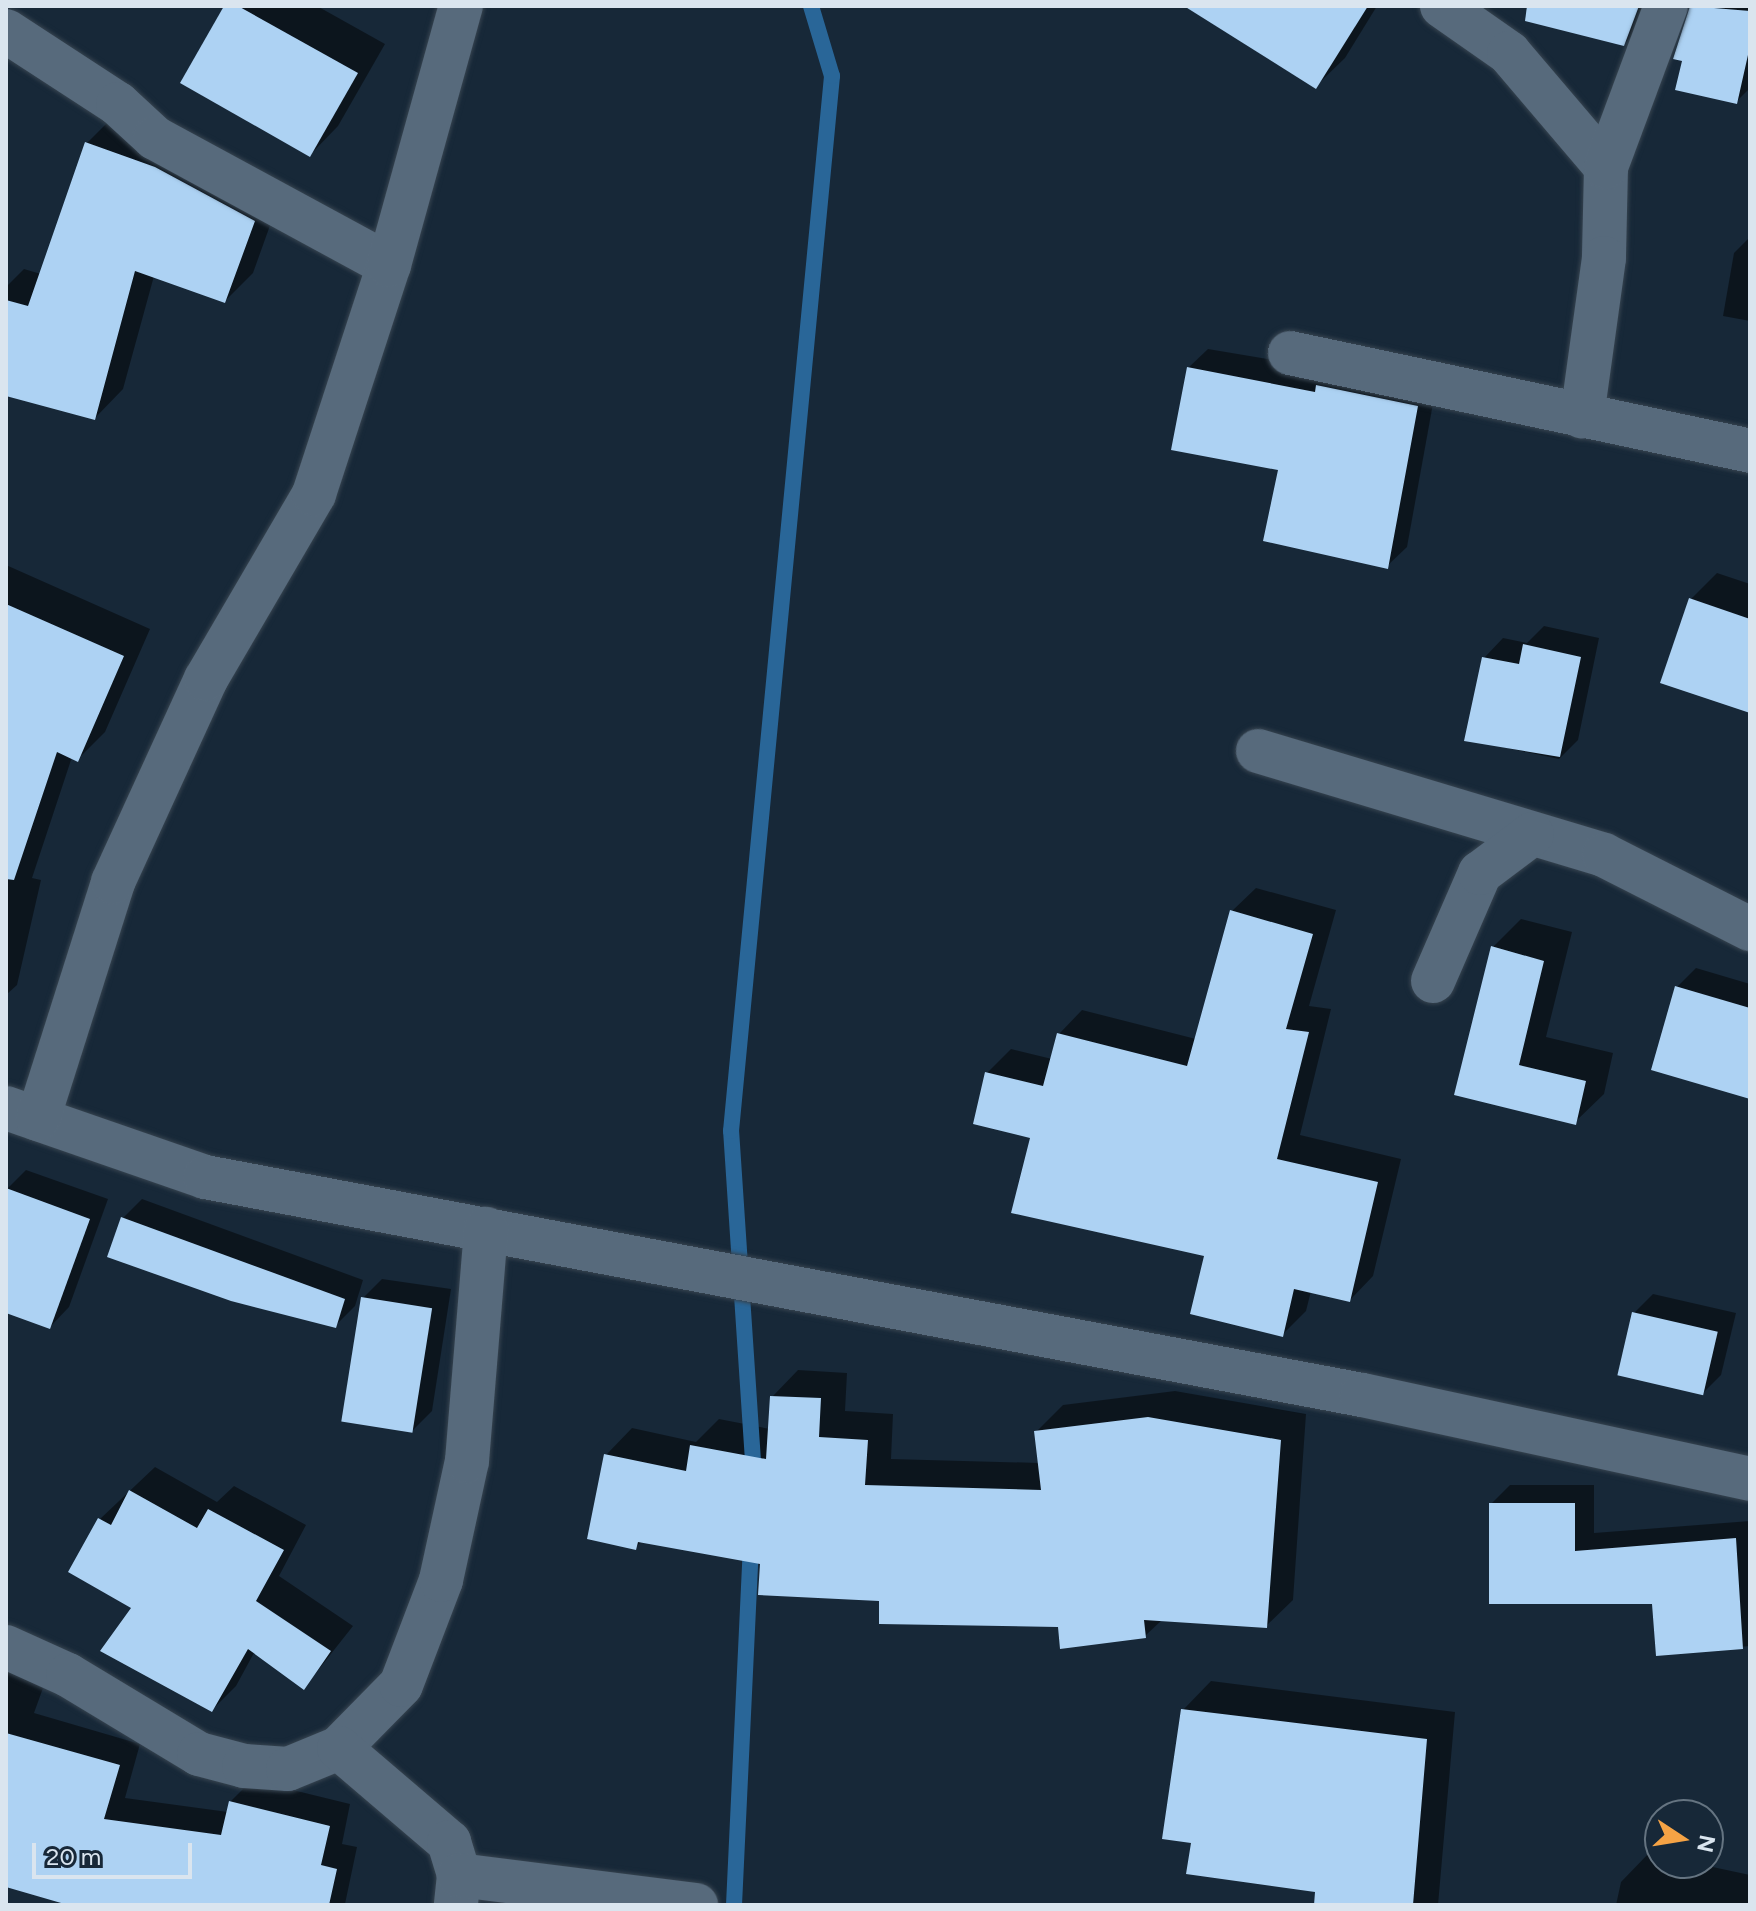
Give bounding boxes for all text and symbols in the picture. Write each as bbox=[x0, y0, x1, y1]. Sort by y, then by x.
north arrow bbox=[1644, 1799, 1724, 1879]
scale bar bbox=[36, 1827, 196, 1877]
text: N bbox=[1691, 1833, 1721, 1855]
text: 20 m bbox=[46, 1842, 101, 1871]

